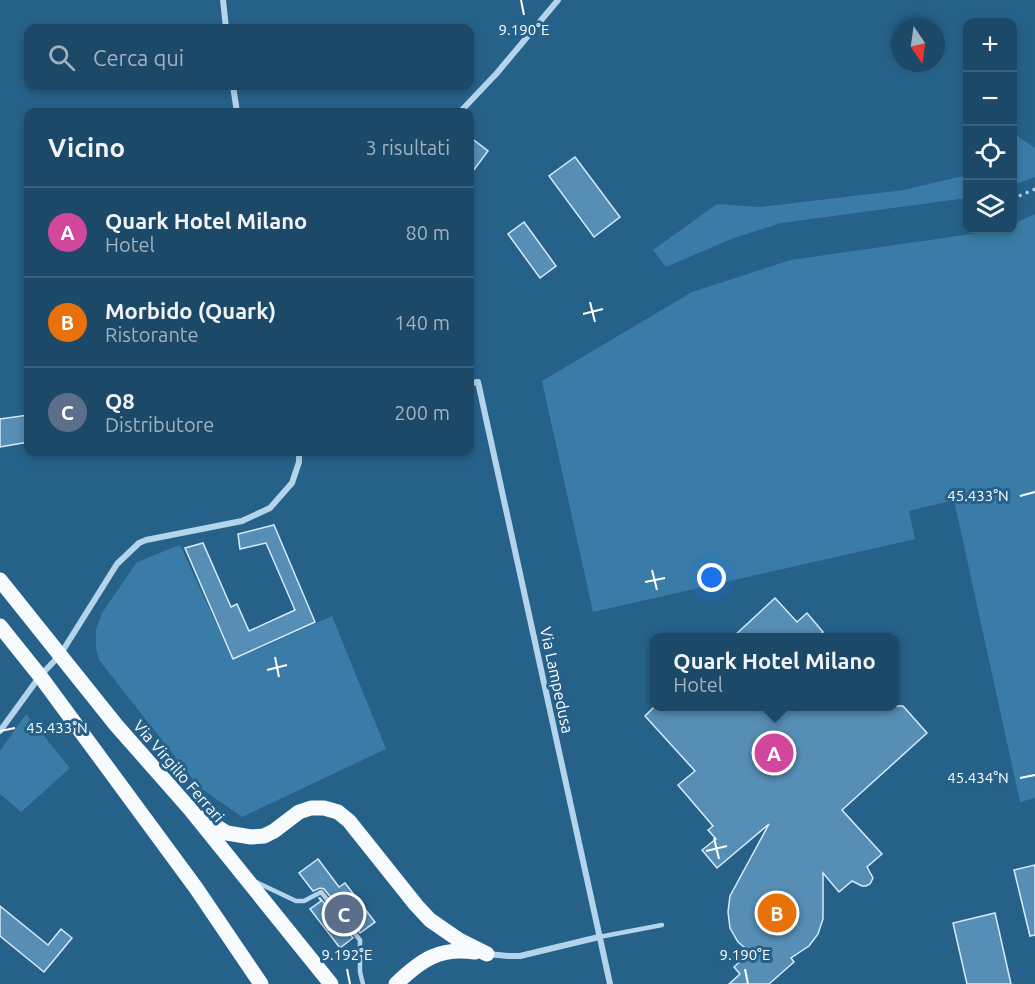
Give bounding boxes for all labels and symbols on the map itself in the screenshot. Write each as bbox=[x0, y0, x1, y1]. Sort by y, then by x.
north arrow bbox=[891, 18, 945, 72]
text: 9.190°E bbox=[499, 21, 549, 38]
text: 45.433°N bbox=[947, 487, 1009, 504]
your location bbox=[697, 563, 726, 592]
street label: Via Lampedusa bbox=[537, 625, 577, 735]
street label: Via Virgilio Ferrari bbox=[130, 716, 228, 826]
text: 45.433°N bbox=[26, 719, 88, 736]
pin: A bbox=[754, 730, 794, 776]
text: 45.434°N bbox=[947, 769, 1009, 786]
pin: B bbox=[758, 890, 796, 936]
pin: C bbox=[324, 892, 364, 936]
text: 9.192°E bbox=[322, 946, 372, 963]
text: 9.190°E bbox=[720, 946, 770, 963]

